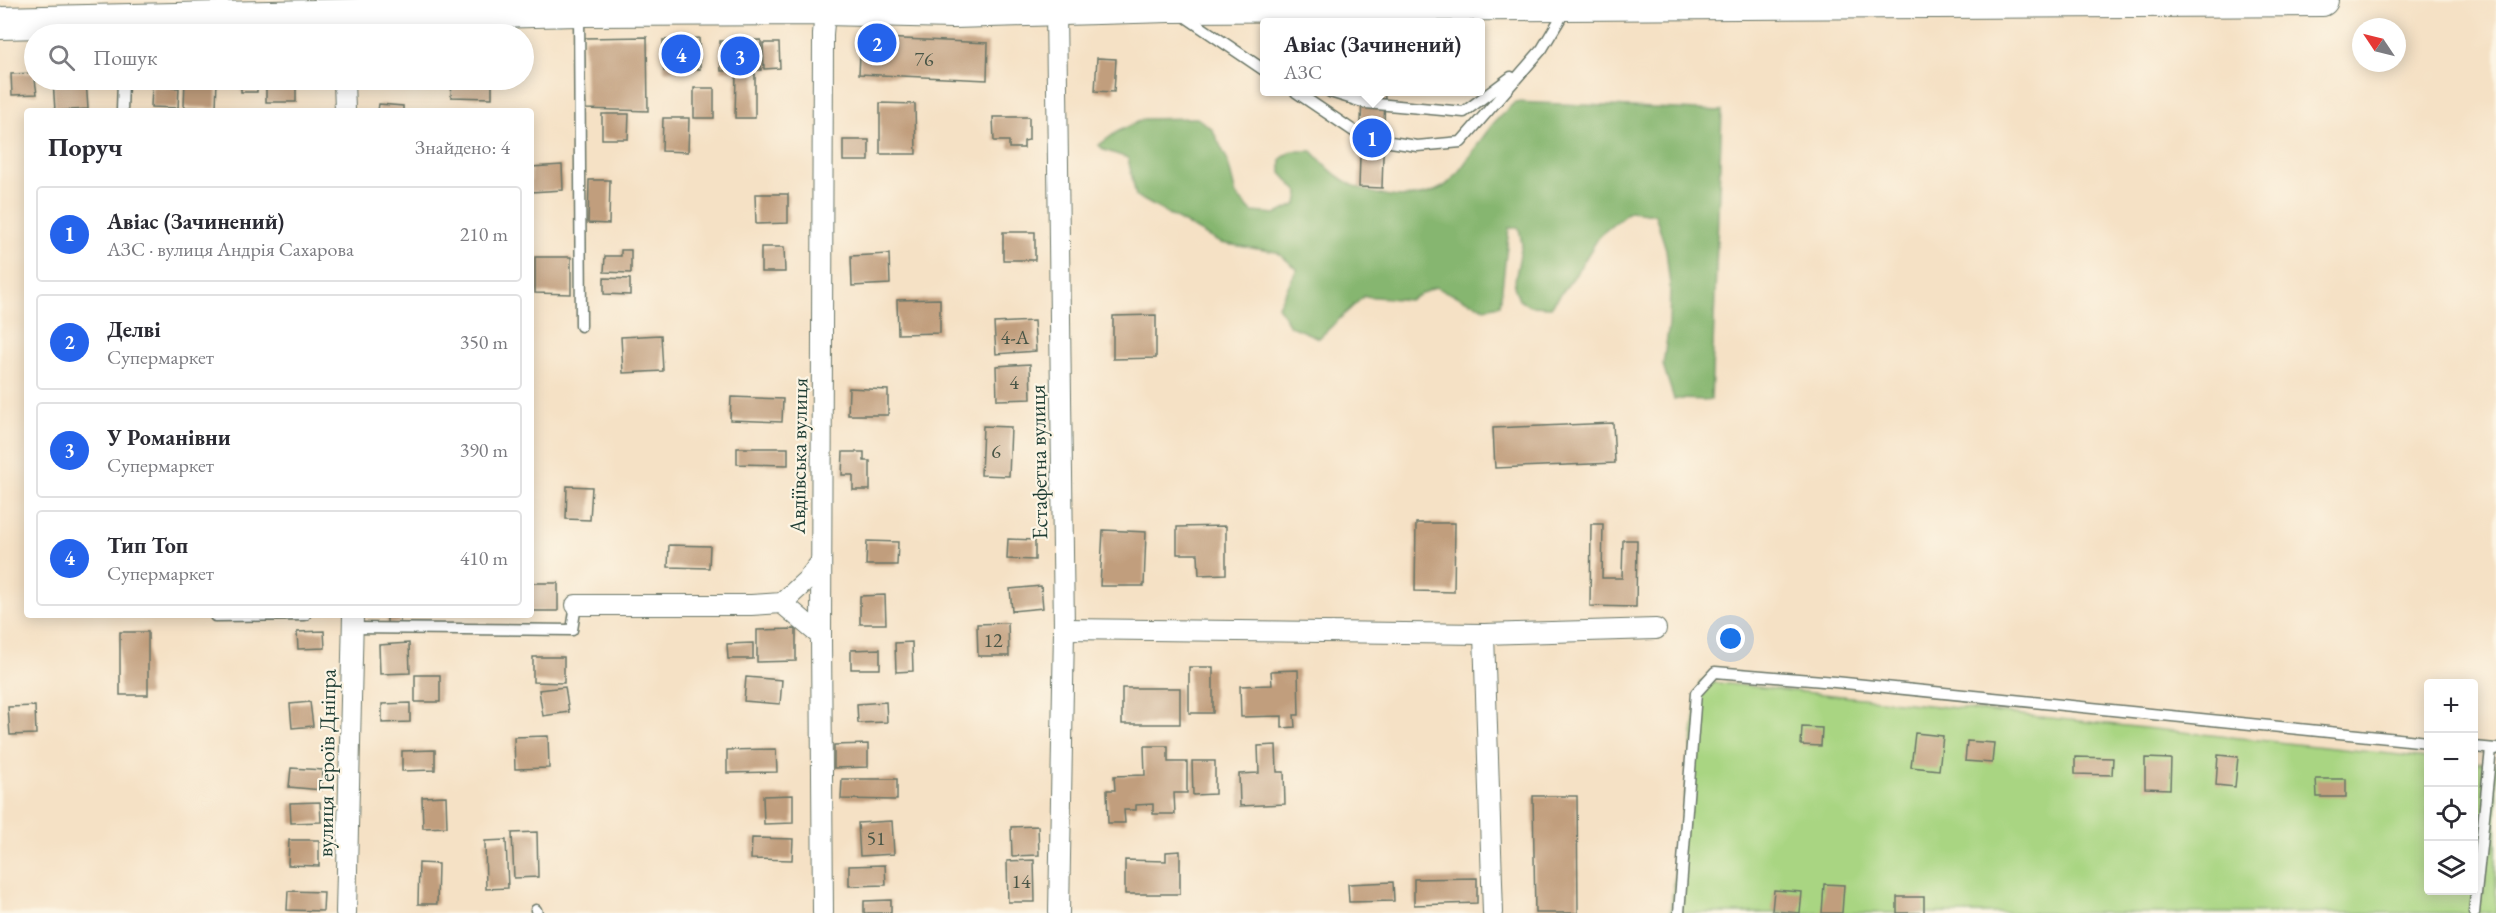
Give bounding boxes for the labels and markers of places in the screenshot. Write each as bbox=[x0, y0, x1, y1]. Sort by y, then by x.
pin: 2 bbox=[858, 20, 896, 66]
pin: 4 bbox=[662, 32, 700, 76]
pin: 3 bbox=[720, 34, 760, 78]
pin: 1 bbox=[1352, 116, 1392, 160]

